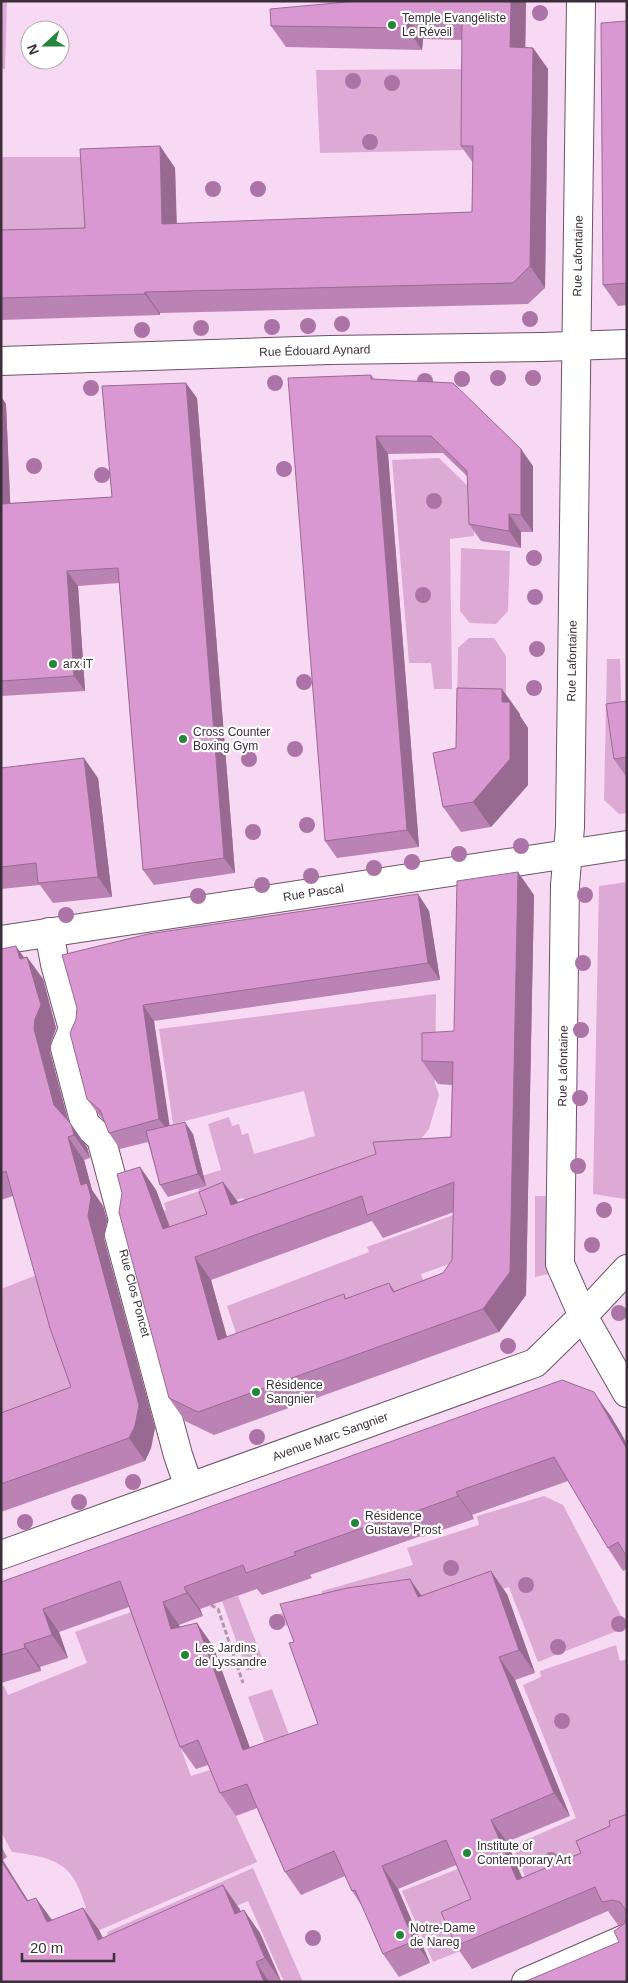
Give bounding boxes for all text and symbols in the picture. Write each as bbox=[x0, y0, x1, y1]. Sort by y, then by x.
place label: Temple Evangéliste Le Réveil bbox=[402, 11, 506, 39]
marker: Temple Evangéliste Le Réveil bbox=[386, 19, 398, 31]
north arrow bbox=[20, 20, 70, 70]
text: N bbox=[24, 42, 42, 57]
street label: Rue Lafontaine bbox=[570, 215, 586, 297]
street label: Rue Édouard Aynard bbox=[259, 342, 371, 359]
street label: Rue Lafontaine bbox=[564, 620, 580, 702]
place label: arx iT bbox=[63, 657, 94, 671]
marker: arx iT bbox=[47, 658, 59, 670]
place label: Cross Counter Boxing Gym bbox=[193, 725, 270, 753]
marker: Cross Counter Boxing Gym bbox=[177, 733, 189, 745]
street label: Rue Pascal bbox=[282, 881, 345, 904]
street label: Rue Lafontaine bbox=[555, 1025, 571, 1107]
street label: Rue Clos Poncet bbox=[116, 1248, 153, 1339]
place label: Résidence Sangnier bbox=[266, 1378, 323, 1406]
marker: Résidence Sangnier bbox=[250, 1386, 262, 1398]
street label: Avenue Marc Sangnier bbox=[271, 1409, 390, 1464]
place label: Résidence Gustave Prost bbox=[365, 1509, 442, 1537]
marker: Résidence Gustave Prost bbox=[349, 1517, 361, 1529]
place label: Les Jardins de Lyssandre bbox=[195, 1641, 267, 1669]
marker: Les Jardins de Lyssandre bbox=[179, 1649, 191, 1661]
place label: Institute of Contemporary Art bbox=[477, 1839, 572, 1867]
marker: Institute of Contemporary Art bbox=[461, 1847, 473, 1859]
place label: Notre-Dame de Nareg bbox=[410, 1921, 476, 1949]
marker: Notre-Dame de Nareg bbox=[394, 1929, 406, 1941]
scale bar bbox=[22, 1930, 115, 1962]
text: 20 m bbox=[30, 1939, 63, 1956]

